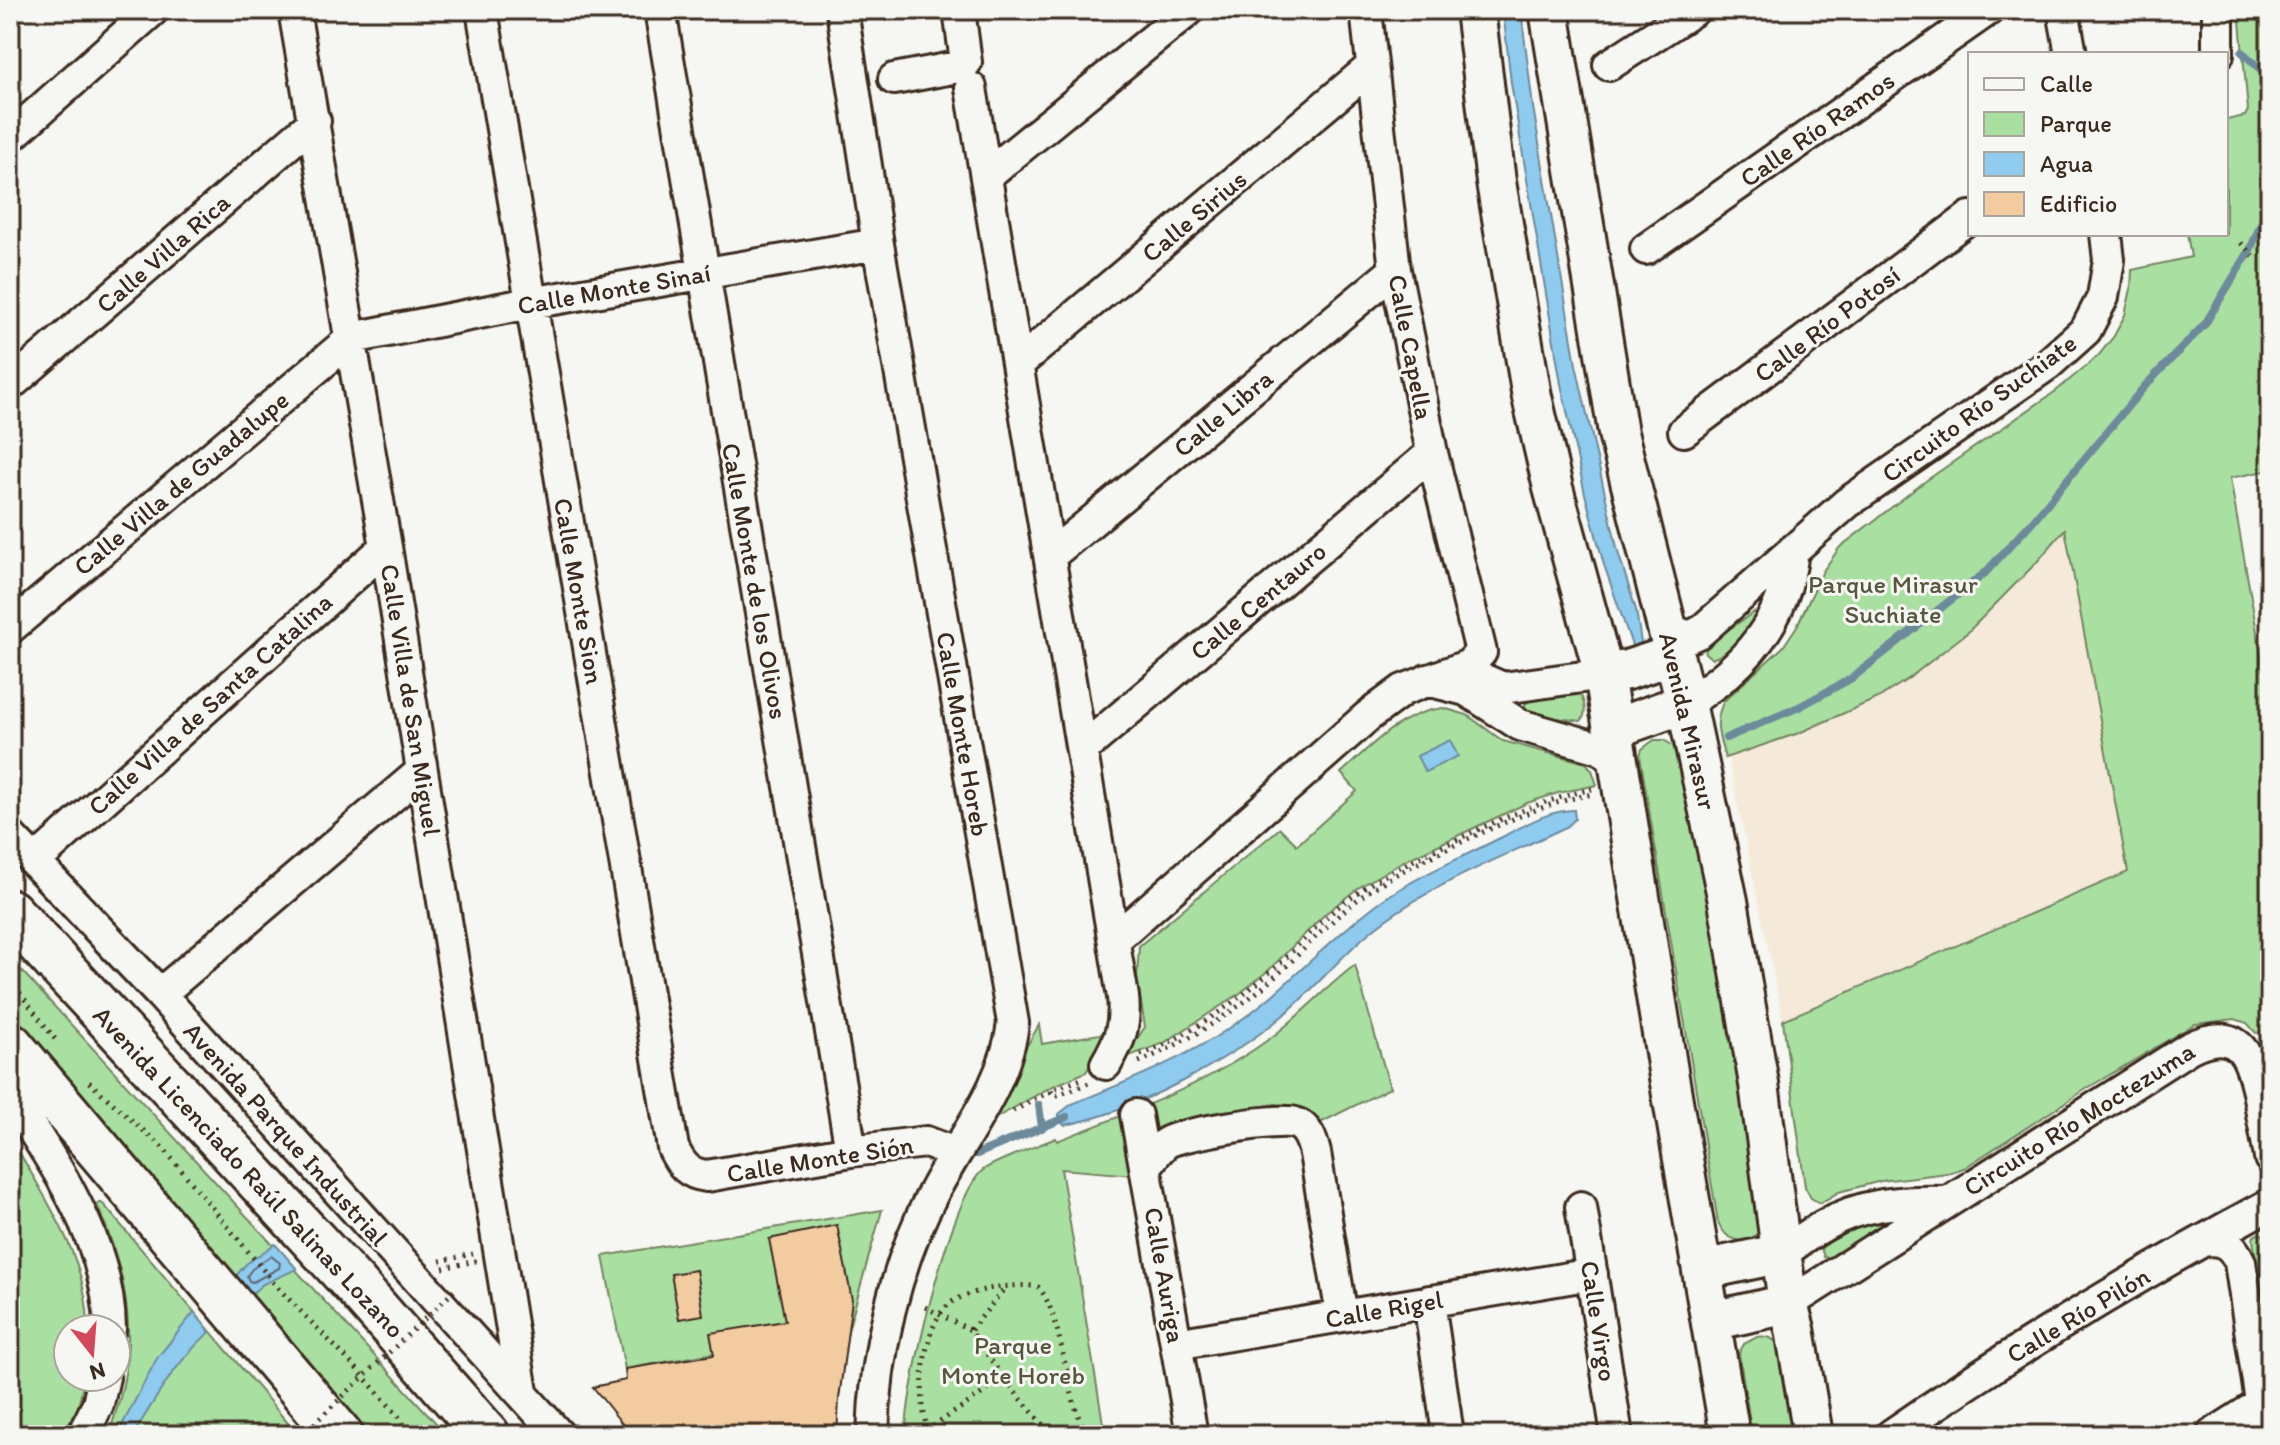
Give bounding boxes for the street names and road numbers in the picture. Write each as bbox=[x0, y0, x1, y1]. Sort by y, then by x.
street label: Calle Río Ramos bbox=[1734, 64, 1900, 194]
street label: Calle Sirius bbox=[1135, 163, 1253, 269]
street label: Calle Villa Rica bbox=[89, 186, 237, 320]
street label: Calle Monte Sinaí bbox=[515, 256, 713, 322]
street label: Calle Río Potosí bbox=[1748, 258, 1907, 389]
street label: Calle Capella bbox=[1381, 272, 1441, 422]
street label: Circuito Río Suchiate bbox=[1875, 327, 2083, 489]
street label: Calle Libra bbox=[1167, 362, 1280, 464]
street label: Calle Villa de Guadalupe bbox=[67, 384, 295, 582]
street label: Calle Monte de los Olivos bbox=[715, 440, 795, 722]
street label: Calle Monte Sion bbox=[547, 495, 611, 687]
street label: Calle Centauro bbox=[1183, 535, 1333, 667]
street label: Calle Villa de San Miguel bbox=[374, 562, 448, 838]
street label: Calle Villa de Santa Catalina bbox=[81, 586, 339, 822]
street label: Calle Monte Horeb bbox=[929, 629, 997, 839]
street label: Avenida Mirasur bbox=[1652, 629, 1724, 814]
street label: Avenida Licenciado Raúl Salinas Lozano bbox=[86, 999, 412, 1345]
street label: Avenida Parque Industrial bbox=[177, 1015, 395, 1253]
street label: Circuito Río Moctezuma bbox=[1957, 1034, 2201, 1203]
street label: Calle Monte Sión bbox=[724, 1128, 916, 1190]
street label: Calle Auriga bbox=[1137, 1205, 1193, 1346]
street label: Calle Virgo bbox=[1574, 1258, 1624, 1384]
street label: Calle Río Pilón bbox=[2001, 1260, 2156, 1370]
street label: Calle Rigel bbox=[1323, 1283, 1445, 1335]

